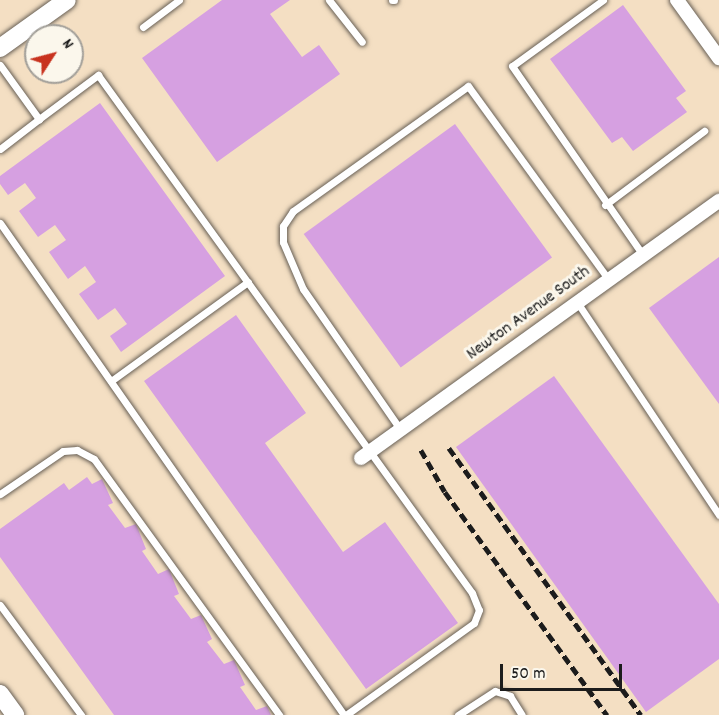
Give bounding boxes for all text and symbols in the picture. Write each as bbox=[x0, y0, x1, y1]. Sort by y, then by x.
north arrow bbox=[24, 24, 84, 84]
text: N bbox=[56, 34, 79, 54]
street label: Newton Avenue South bbox=[463, 262, 595, 366]
scale bar bbox=[503, 652, 624, 690]
text: 50 m bbox=[511, 662, 546, 687]

